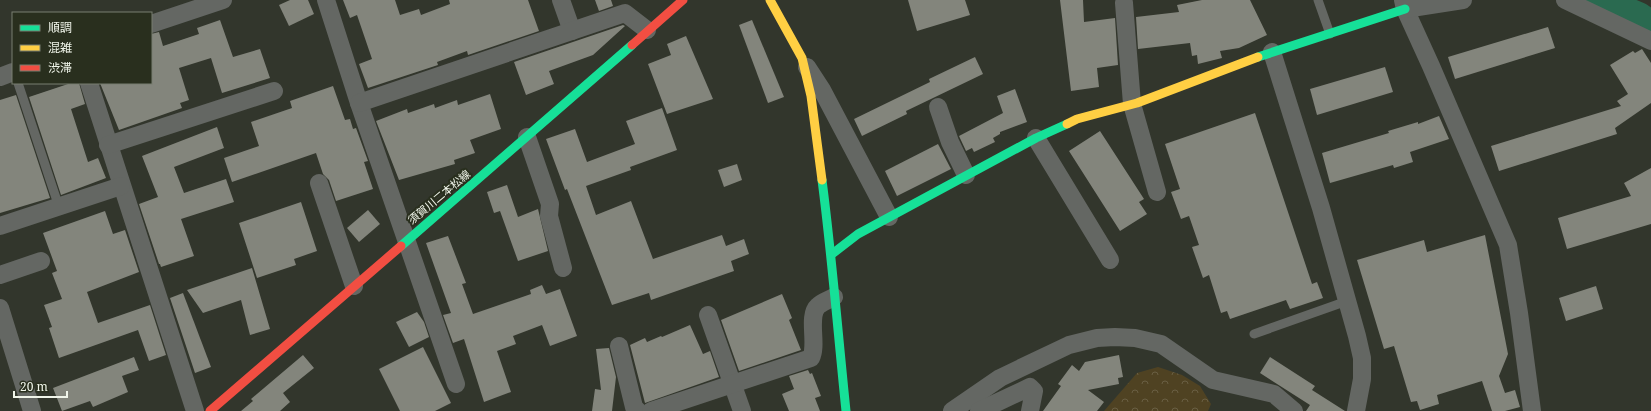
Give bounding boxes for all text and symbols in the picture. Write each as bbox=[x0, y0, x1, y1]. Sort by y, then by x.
legend bbox=[12, 12, 152, 84]
text: 順調 bbox=[48, 19, 72, 36]
text: 混雑 bbox=[48, 39, 72, 56]
text: 渋滞 bbox=[48, 59, 72, 76]
street label: 須賀川二本松線 bbox=[404, 166, 473, 227]
scale bar bbox=[14, 373, 67, 399]
text: 20 m bbox=[20, 378, 48, 395]

